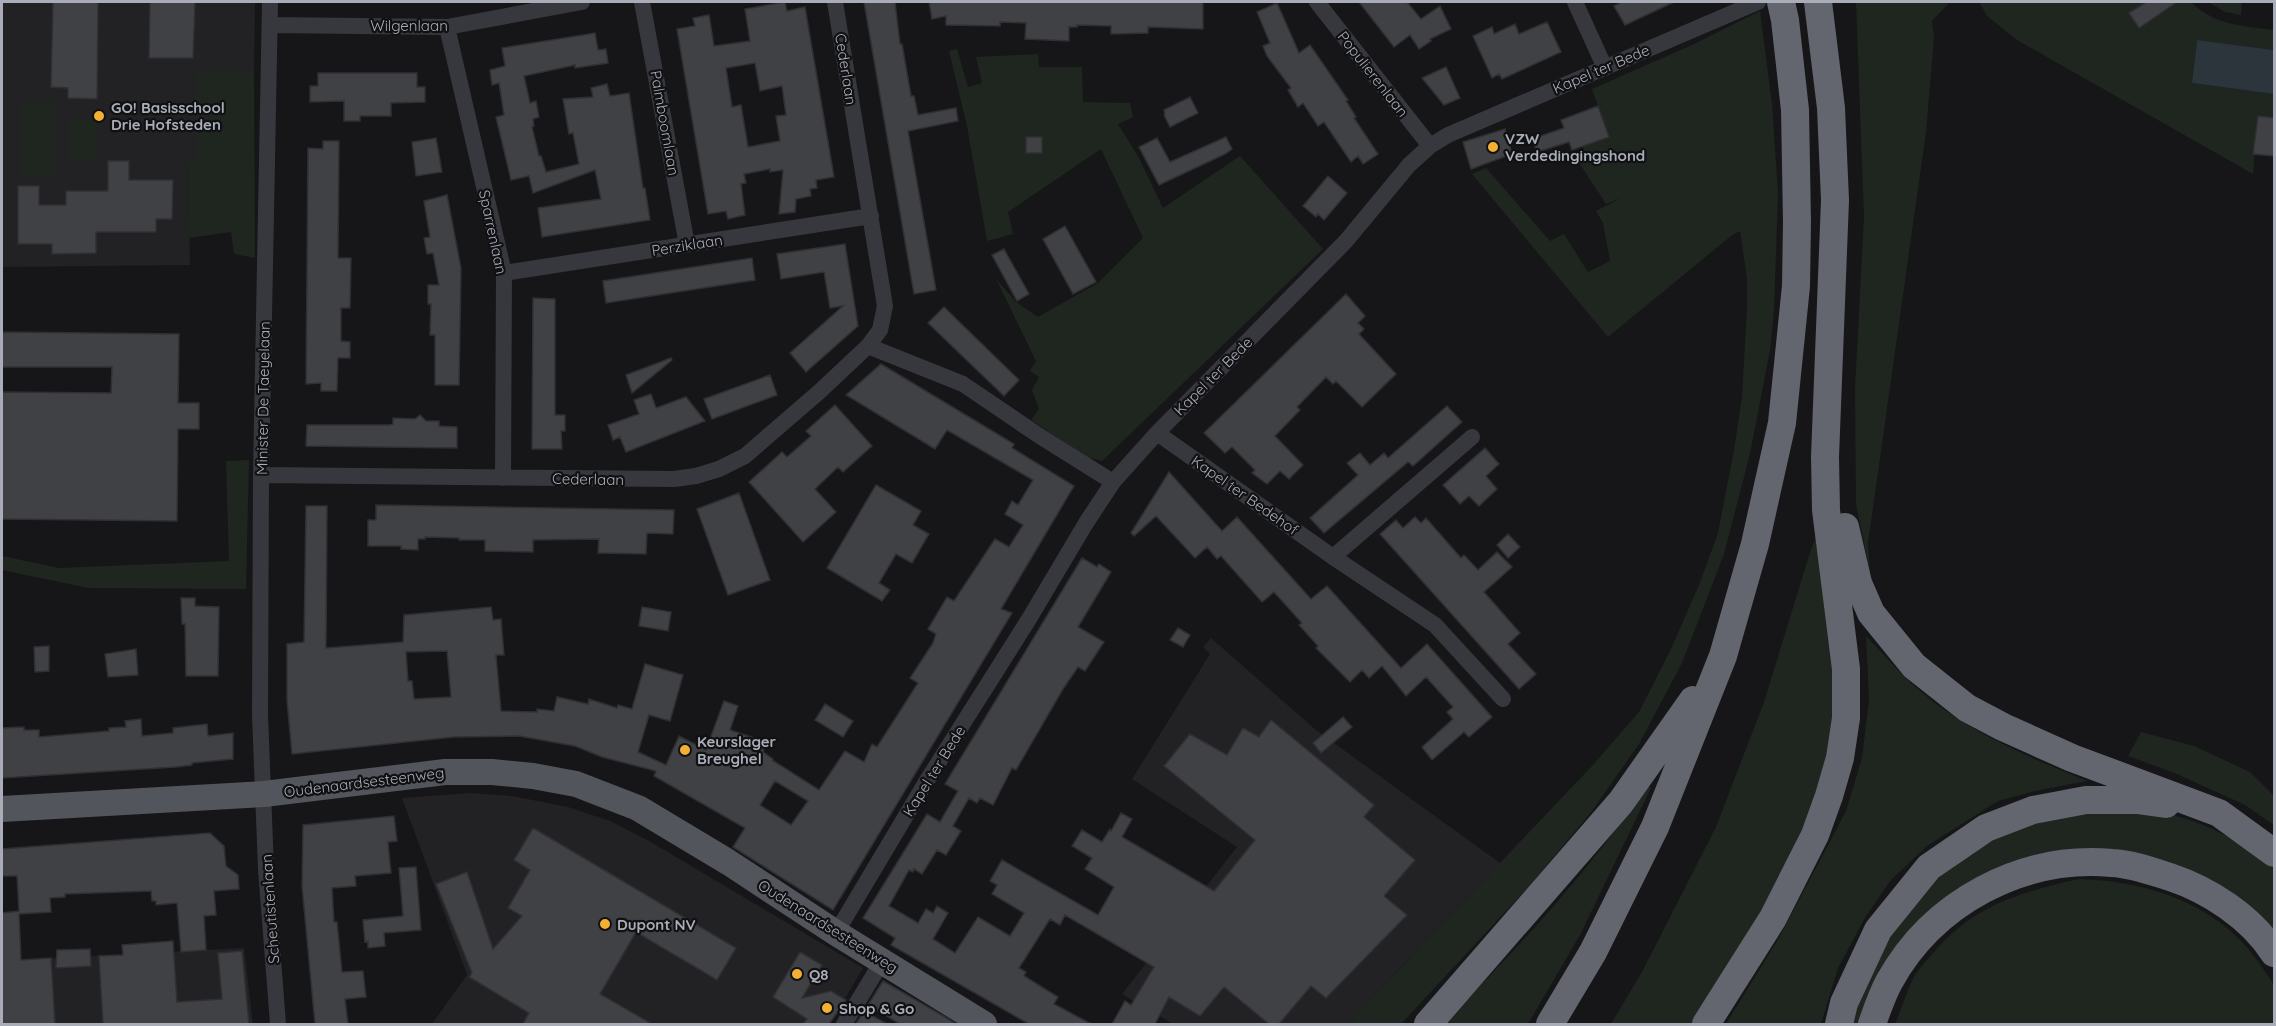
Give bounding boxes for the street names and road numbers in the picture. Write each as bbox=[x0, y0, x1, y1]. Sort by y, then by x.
street label: Wilgenlaan bbox=[370, 16, 448, 35]
street label: Populierenlaan bbox=[1334, 27, 1412, 121]
street label: Cederlaan bbox=[831, 32, 861, 106]
street label: Kapel ter Bede bbox=[1550, 40, 1652, 98]
street label: Palmboomlaan bbox=[646, 69, 684, 177]
street label: Sparrenlaan bbox=[475, 188, 511, 276]
street label: Perziklaan bbox=[650, 230, 724, 260]
street label: Minister De Taeyelaan bbox=[252, 321, 274, 475]
street label: Kapel ter Bede bbox=[1170, 333, 1256, 419]
street label: Kapel ter Bedehof bbox=[1188, 451, 1303, 539]
street label: Cederlaan bbox=[552, 469, 624, 489]
street label: Kapel ter Bede bbox=[899, 722, 969, 820]
street label: Oudenaardsesteenweg bbox=[283, 763, 445, 801]
street label: Scheutistenlaan bbox=[257, 854, 283, 964]
street label: Oudenaardsesteenweg bbox=[755, 875, 901, 977]

